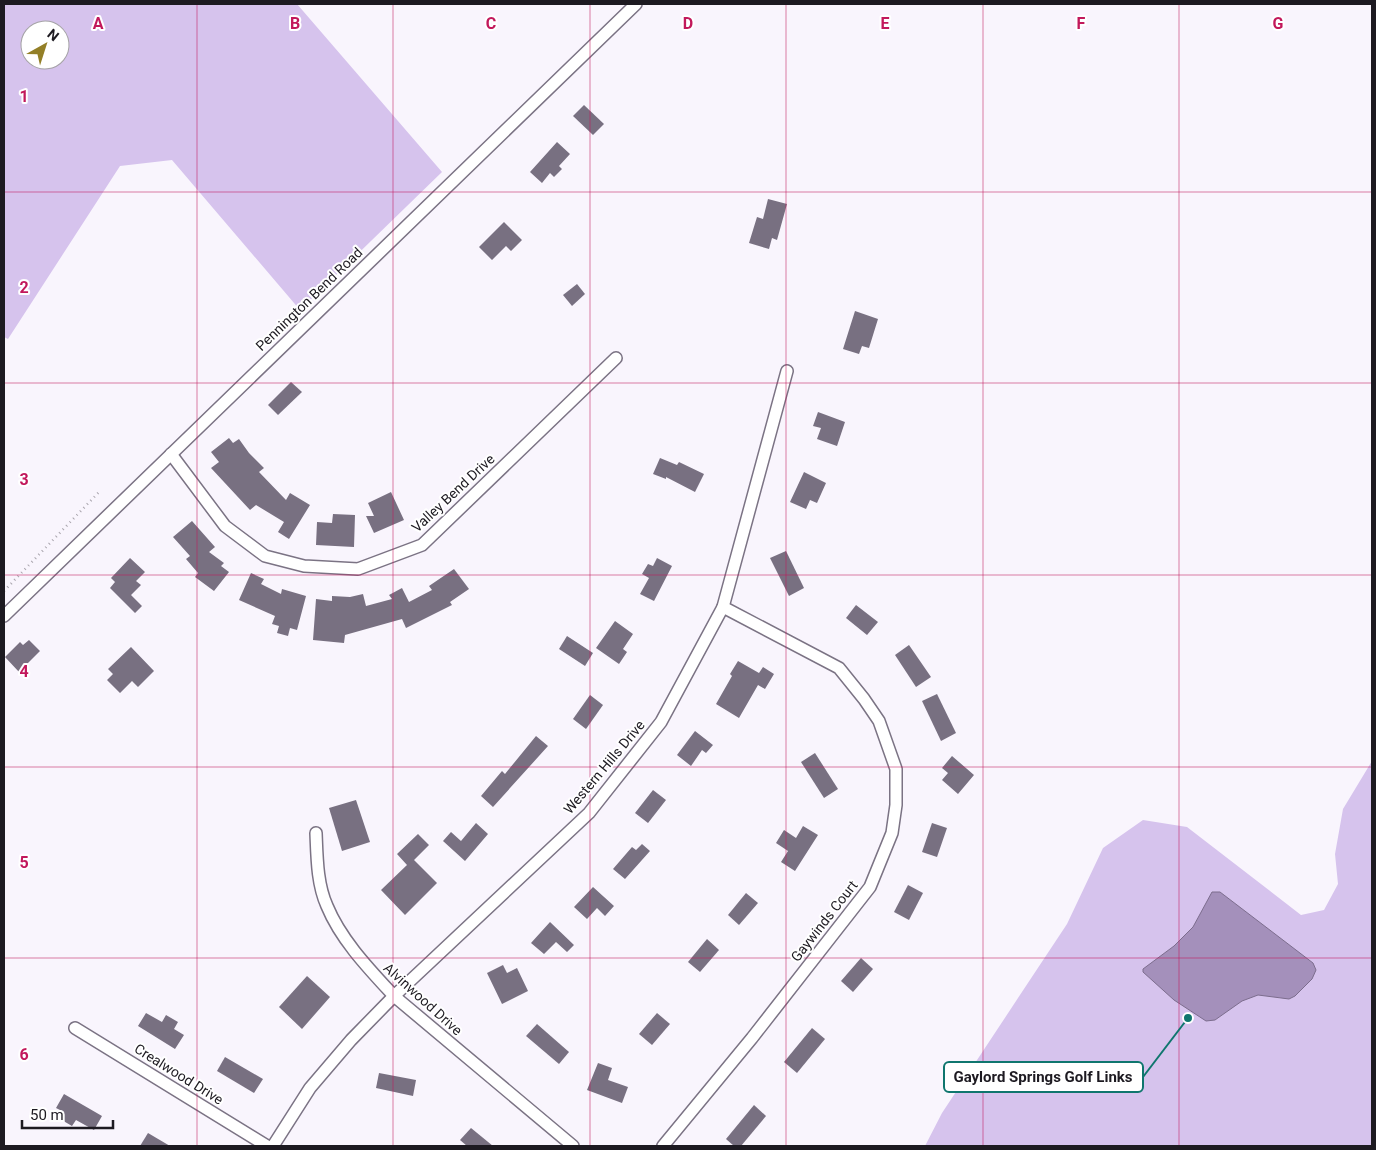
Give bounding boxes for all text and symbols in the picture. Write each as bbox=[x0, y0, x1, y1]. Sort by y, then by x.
text: A bbox=[93, 14, 104, 33]
text: B bbox=[290, 14, 300, 33]
text: C bbox=[486, 14, 496, 33]
text: D bbox=[683, 14, 693, 33]
text: E bbox=[881, 14, 890, 33]
text: F bbox=[1077, 14, 1086, 33]
text: G bbox=[1273, 14, 1284, 33]
north arrow bbox=[20, 20, 70, 70]
text: N bbox=[44, 26, 62, 44]
text: 1 bbox=[19, 87, 29, 106]
street label: Pennington Bend Road bbox=[252, 244, 366, 354]
text: 2 bbox=[19, 278, 29, 297]
street label: Valley Bend Drive bbox=[408, 451, 498, 535]
text: 3 bbox=[19, 470, 29, 489]
text: 4 bbox=[19, 662, 29, 681]
street label: Western Hills Drive bbox=[560, 717, 648, 817]
text: 5 bbox=[19, 853, 29, 872]
street label: Gaywinds Court bbox=[787, 877, 861, 965]
street label: Alvinwood Drive bbox=[381, 960, 465, 1038]
street label: Crealwood Drive bbox=[132, 1040, 226, 1108]
text: 6 bbox=[19, 1045, 29, 1064]
callout: Gaylord Springs Golf Links bbox=[944, 1062, 1143, 1092]
text: Gaylord Springs Golf Links bbox=[953, 1068, 1133, 1086]
scale bar bbox=[22, 1098, 114, 1130]
text: 50 m bbox=[30, 1106, 64, 1124]

